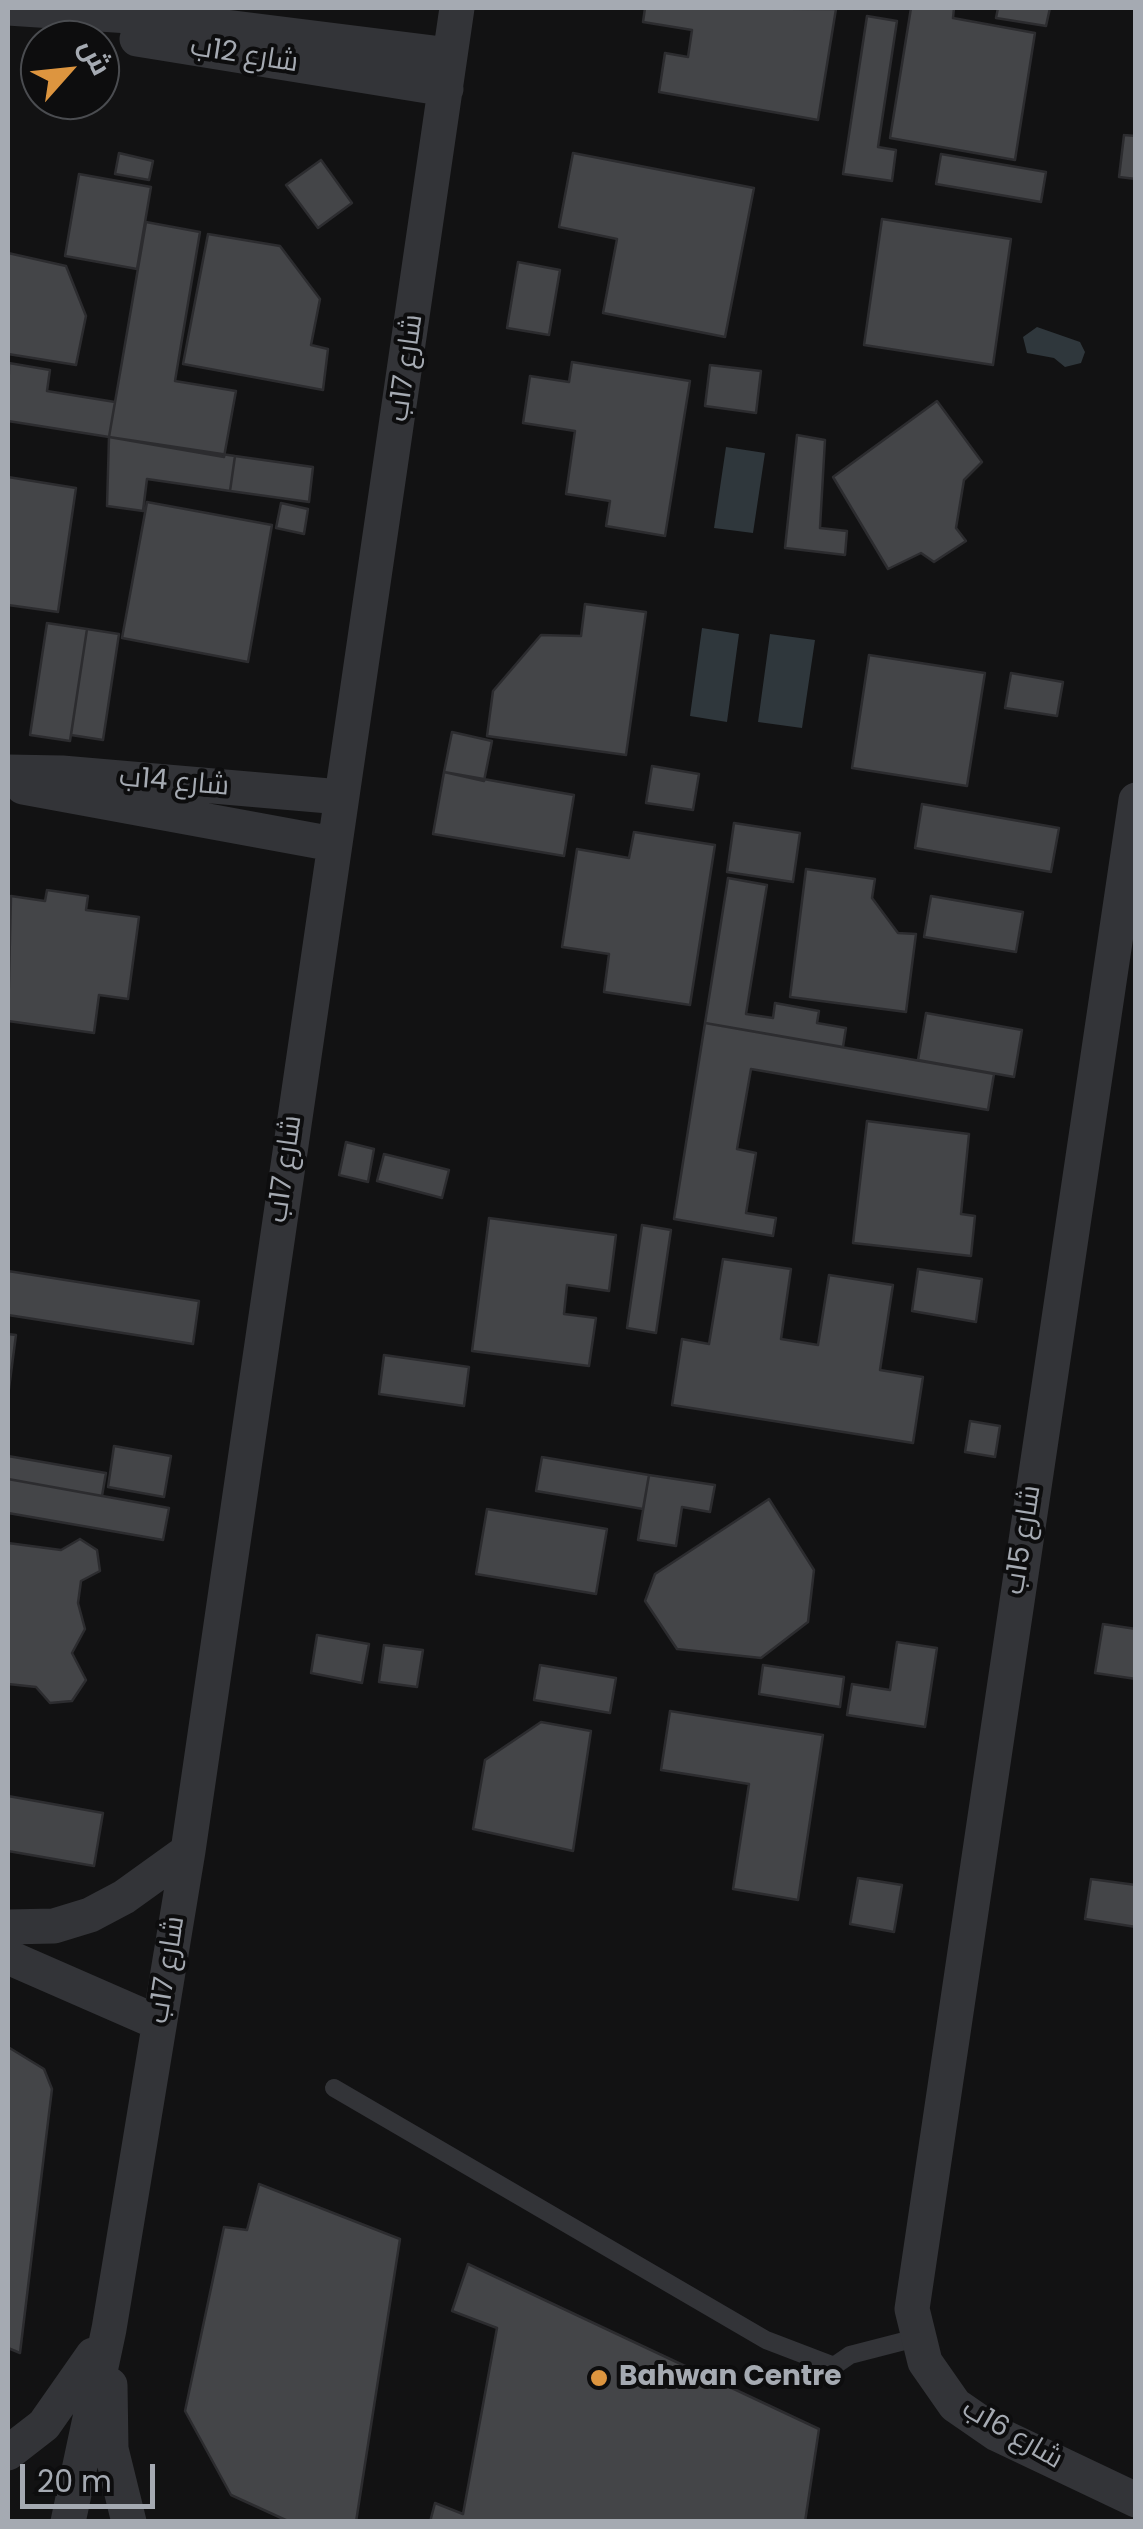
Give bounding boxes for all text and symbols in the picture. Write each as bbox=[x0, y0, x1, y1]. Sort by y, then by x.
north arrow bbox=[20, 20, 120, 120]
street label: شارع 12ب bbox=[188, 31, 300, 81]
text: ش bbox=[70, 32, 121, 82]
street label: شارع 17ب bbox=[383, 312, 431, 424]
street label: شارع 14ب bbox=[118, 761, 230, 805]
street label: شارع 17ب bbox=[262, 1113, 310, 1225]
street label: شارع 15ب bbox=[999, 1483, 1049, 1597]
street label: شارع 17ب bbox=[143, 1914, 193, 2026]
place label: Bahwan Centre bbox=[619, 2361, 841, 2395]
marker: Bahwan Centre bbox=[588, 2367, 610, 2389]
street label: شارع 16ب bbox=[956, 2393, 1068, 2477]
scale bar bbox=[25, 2444, 160, 2506]
text: 20 m bbox=[37, 2460, 112, 2503]

